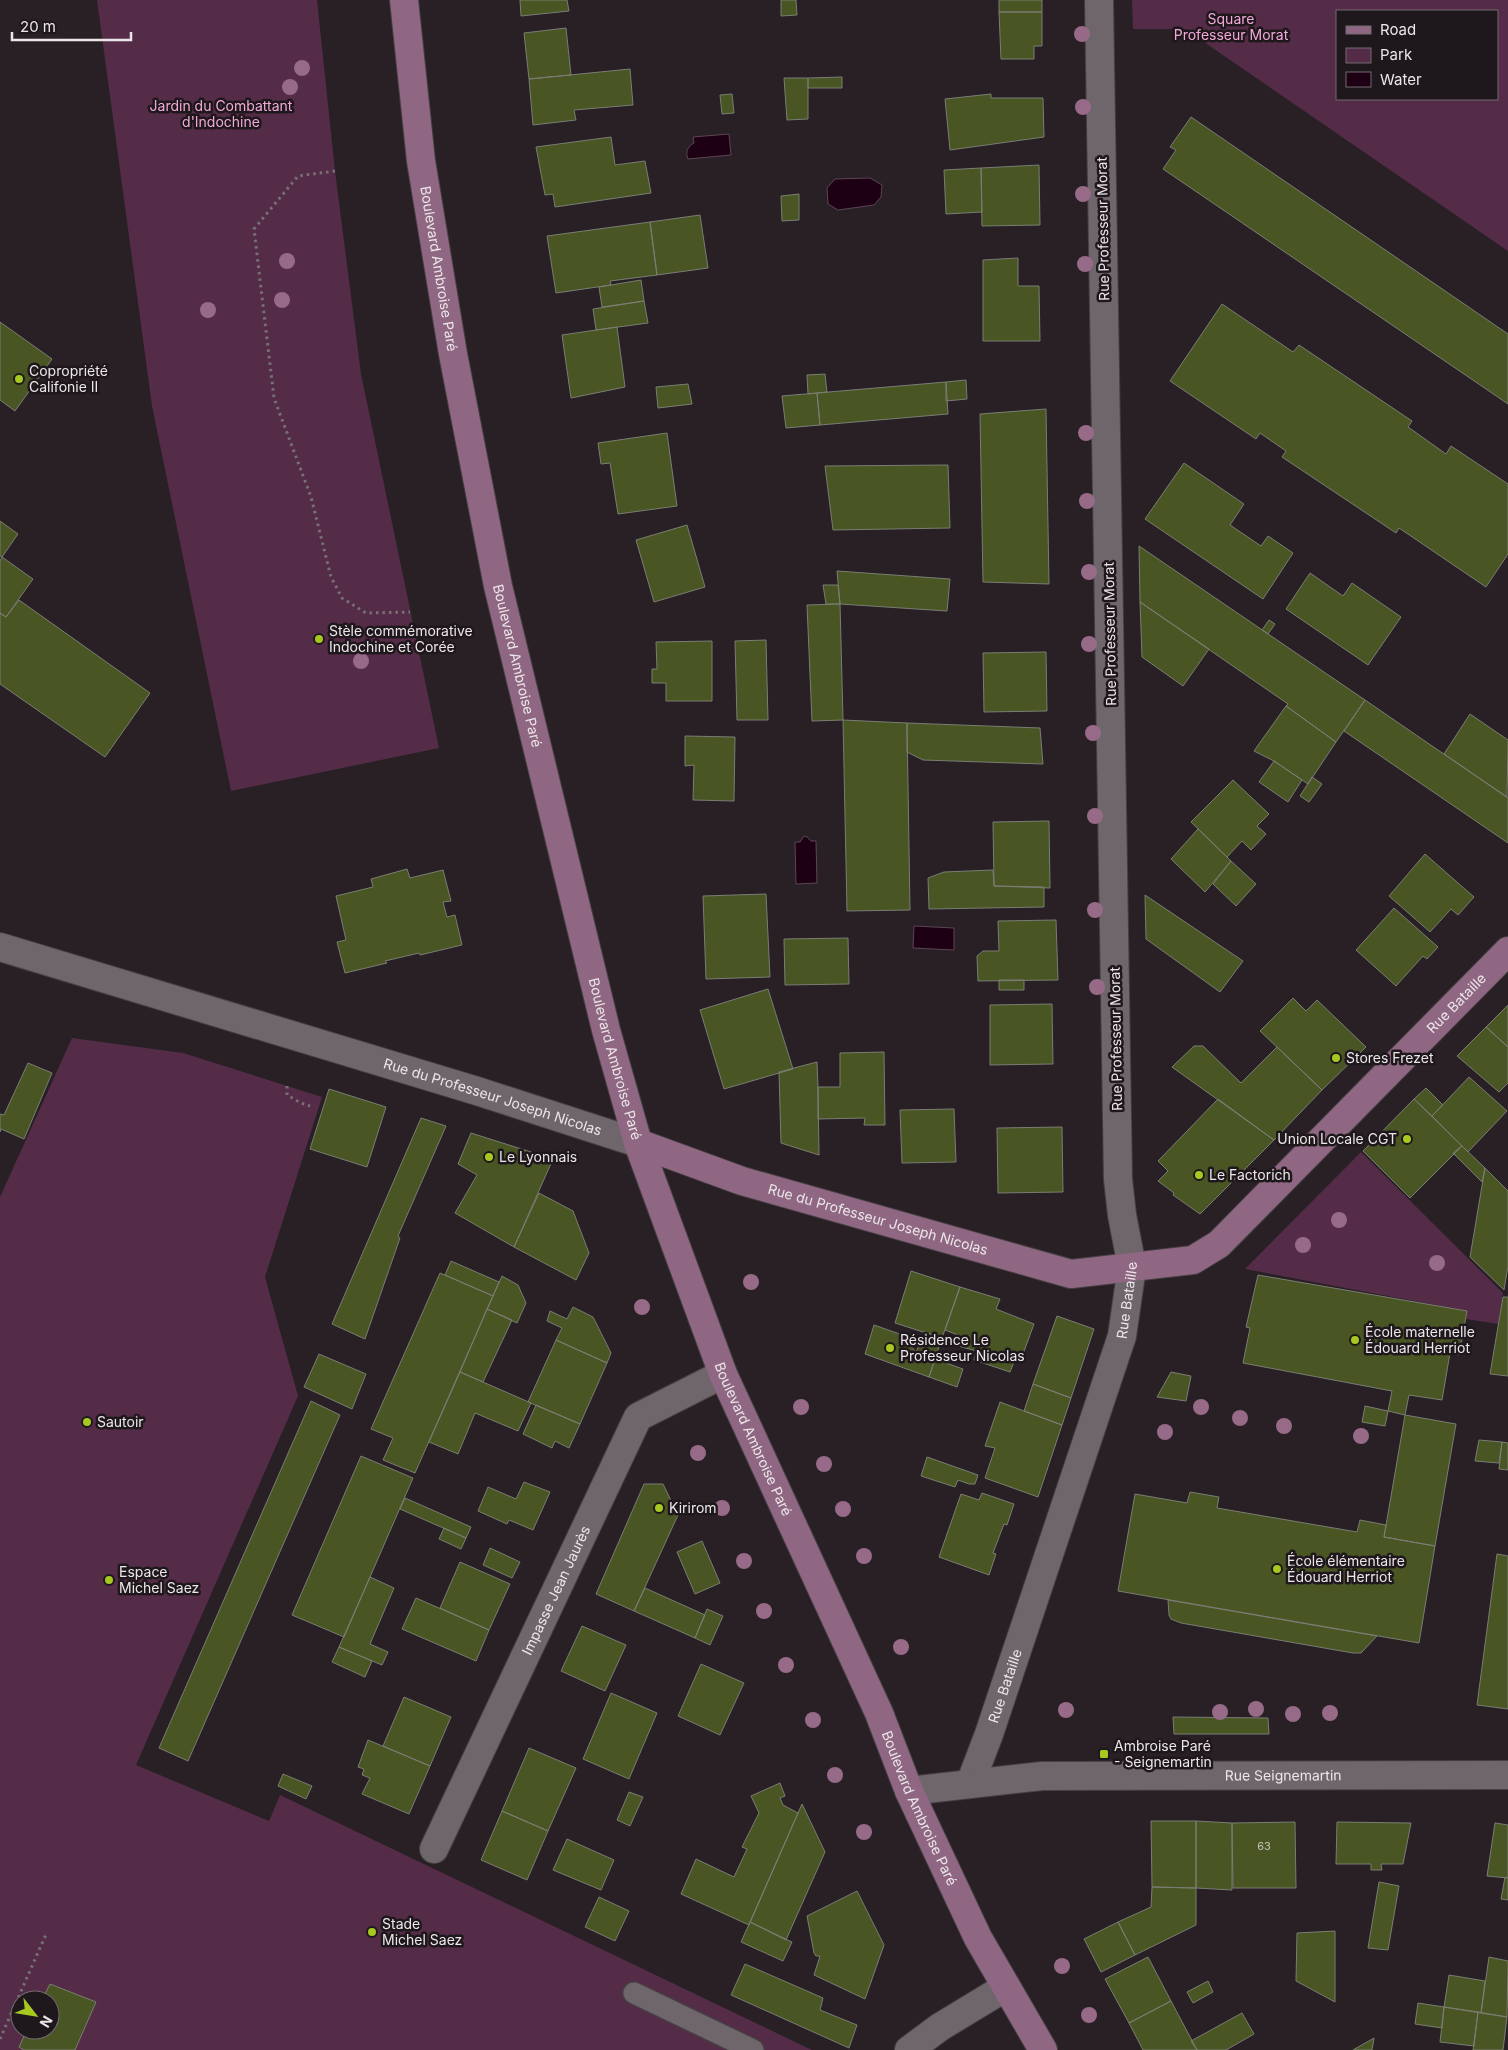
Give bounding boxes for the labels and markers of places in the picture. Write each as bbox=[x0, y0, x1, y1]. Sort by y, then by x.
place label: Copropriété Califonie II bbox=[29, 362, 108, 395]
marker: Copropriété Califonie II bbox=[13, 373, 25, 385]
place label: Stèle commémorative Indochine et Corée bbox=[329, 622, 473, 655]
marker: Stèle commémorative Indochine et Corée bbox=[313, 633, 325, 645]
place label: Stores Frezet bbox=[1346, 1049, 1434, 1066]
marker: Stores Frezet bbox=[1330, 1052, 1342, 1064]
place label: Union Locale CGT bbox=[1277, 1130, 1397, 1147]
marker: Union Locale CGT bbox=[1401, 1133, 1413, 1145]
place label: Le Lyonnais bbox=[499, 1148, 577, 1165]
marker: Le Lyonnais bbox=[483, 1151, 495, 1163]
place label: Le Factorich bbox=[1209, 1166, 1291, 1183]
marker: Le Factorich bbox=[1193, 1169, 1205, 1181]
place label: École maternelle Édouard Herriot bbox=[1365, 1323, 1475, 1356]
place label: Résidence Le Professeur Nicolas bbox=[900, 1331, 1025, 1364]
marker: École maternelle Édouard Herriot bbox=[1349, 1334, 1361, 1346]
marker: Résidence Le Professeur Nicolas bbox=[884, 1342, 896, 1354]
place label: Sautoir bbox=[97, 1413, 144, 1430]
marker: Sautoir bbox=[81, 1416, 93, 1428]
place label: Kirirom bbox=[669, 1499, 717, 1516]
marker: Kirirom bbox=[653, 1502, 665, 1514]
place label: École élémentaire Édouard Herriot bbox=[1287, 1552, 1405, 1585]
place label: Espace Michel Saez bbox=[119, 1563, 199, 1596]
marker: École élémentaire Édouard Herriot bbox=[1271, 1563, 1283, 1575]
marker: Espace Michel Saez bbox=[103, 1574, 115, 1586]
place label: Ambroise Paré - Seignemartin bbox=[1114, 1737, 1212, 1770]
marker: Ambroise Paré - Seignemartin bbox=[1098, 1748, 1110, 1760]
place label: Stade Michel Saez bbox=[382, 1915, 462, 1948]
marker: Stade Michel Saez bbox=[366, 1926, 378, 1938]

